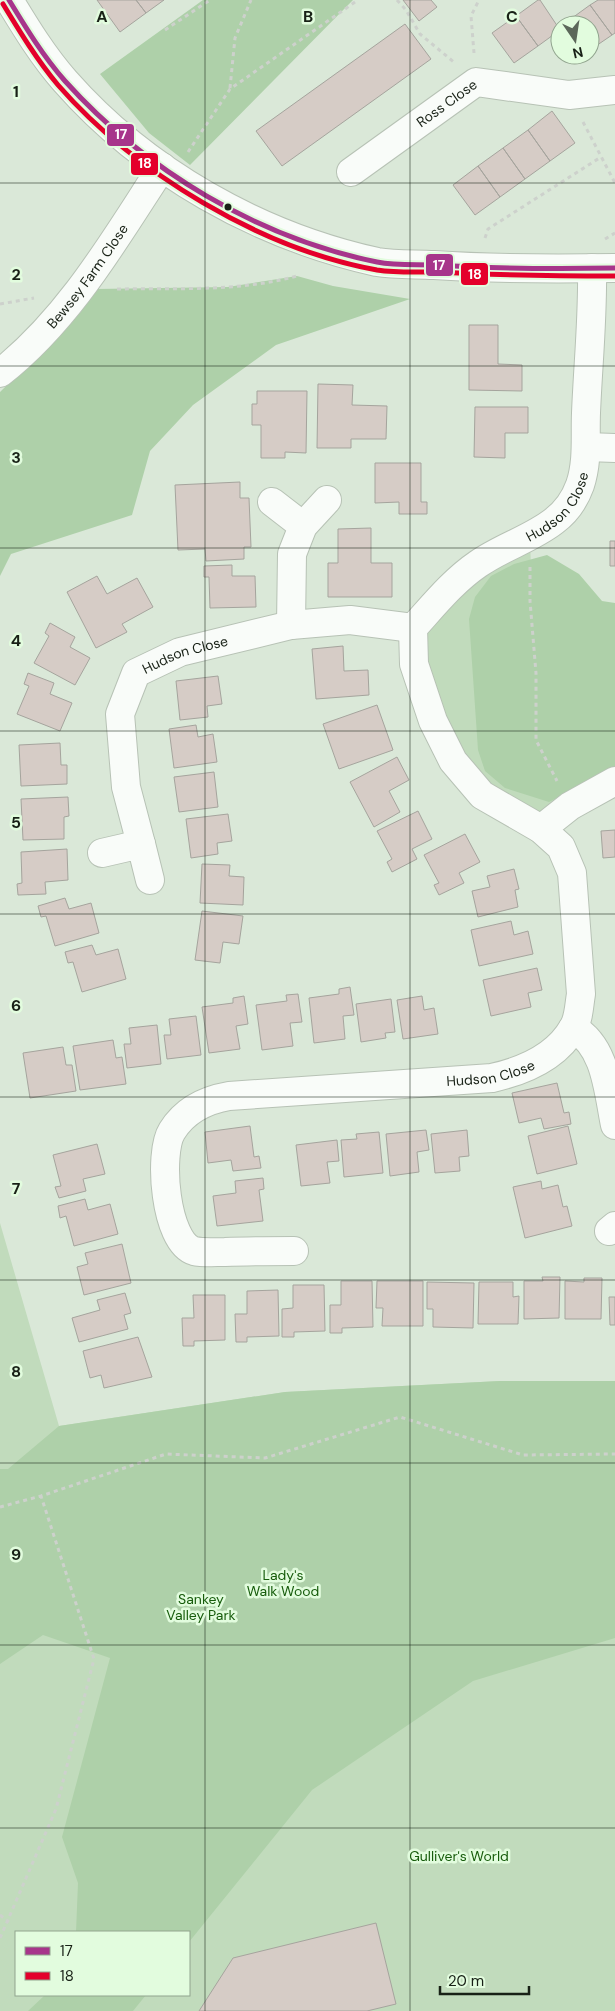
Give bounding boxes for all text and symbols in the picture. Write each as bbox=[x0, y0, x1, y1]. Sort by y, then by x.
text: A bbox=[96, 6, 108, 27]
text: B bbox=[303, 6, 313, 27]
text: C bbox=[506, 6, 518, 27]
north arrow bbox=[550, 15, 600, 65]
text: N bbox=[571, 43, 585, 63]
street label: Ross Close bbox=[413, 75, 481, 131]
text: 1 bbox=[13, 81, 19, 102]
line badge: 17 bbox=[106, 123, 135, 147]
text: 17 bbox=[115, 125, 128, 143]
line badge: 18 bbox=[130, 152, 159, 176]
text: 18 bbox=[138, 154, 152, 172]
unlabelled marker bbox=[223, 202, 233, 212]
street label: Bewsey Farm Close bbox=[43, 220, 132, 332]
line badge: 17 bbox=[425, 253, 454, 277]
text: 17 bbox=[433, 256, 446, 274]
line badge: 18 bbox=[460, 262, 489, 286]
text: 2 bbox=[11, 264, 21, 285]
text: 18 bbox=[468, 265, 482, 283]
text: 3 bbox=[11, 447, 21, 468]
street label: Hudson Close bbox=[523, 470, 592, 546]
text: 4 bbox=[11, 630, 21, 651]
street label: Hudson Close bbox=[139, 632, 230, 678]
text: 5 bbox=[11, 812, 21, 833]
text: 6 bbox=[11, 995, 21, 1016]
street label: Hudson Close bbox=[446, 1056, 538, 1090]
text: 7 bbox=[12, 1178, 21, 1199]
text: 8 bbox=[11, 1361, 21, 1382]
text: 9 bbox=[11, 1544, 21, 1565]
park label: Lady's Walk Wood bbox=[247, 1566, 319, 1600]
park label: Sankey Valley Park bbox=[166, 1590, 236, 1624]
park label: Gulliver's World bbox=[409, 1847, 509, 1865]
legend bbox=[15, 1931, 190, 1996]
text: 17 bbox=[60, 1941, 73, 1961]
scale bar bbox=[440, 1964, 529, 1996]
text: 18 bbox=[60, 1966, 74, 1986]
text: 20 m bbox=[448, 1971, 484, 1991]

